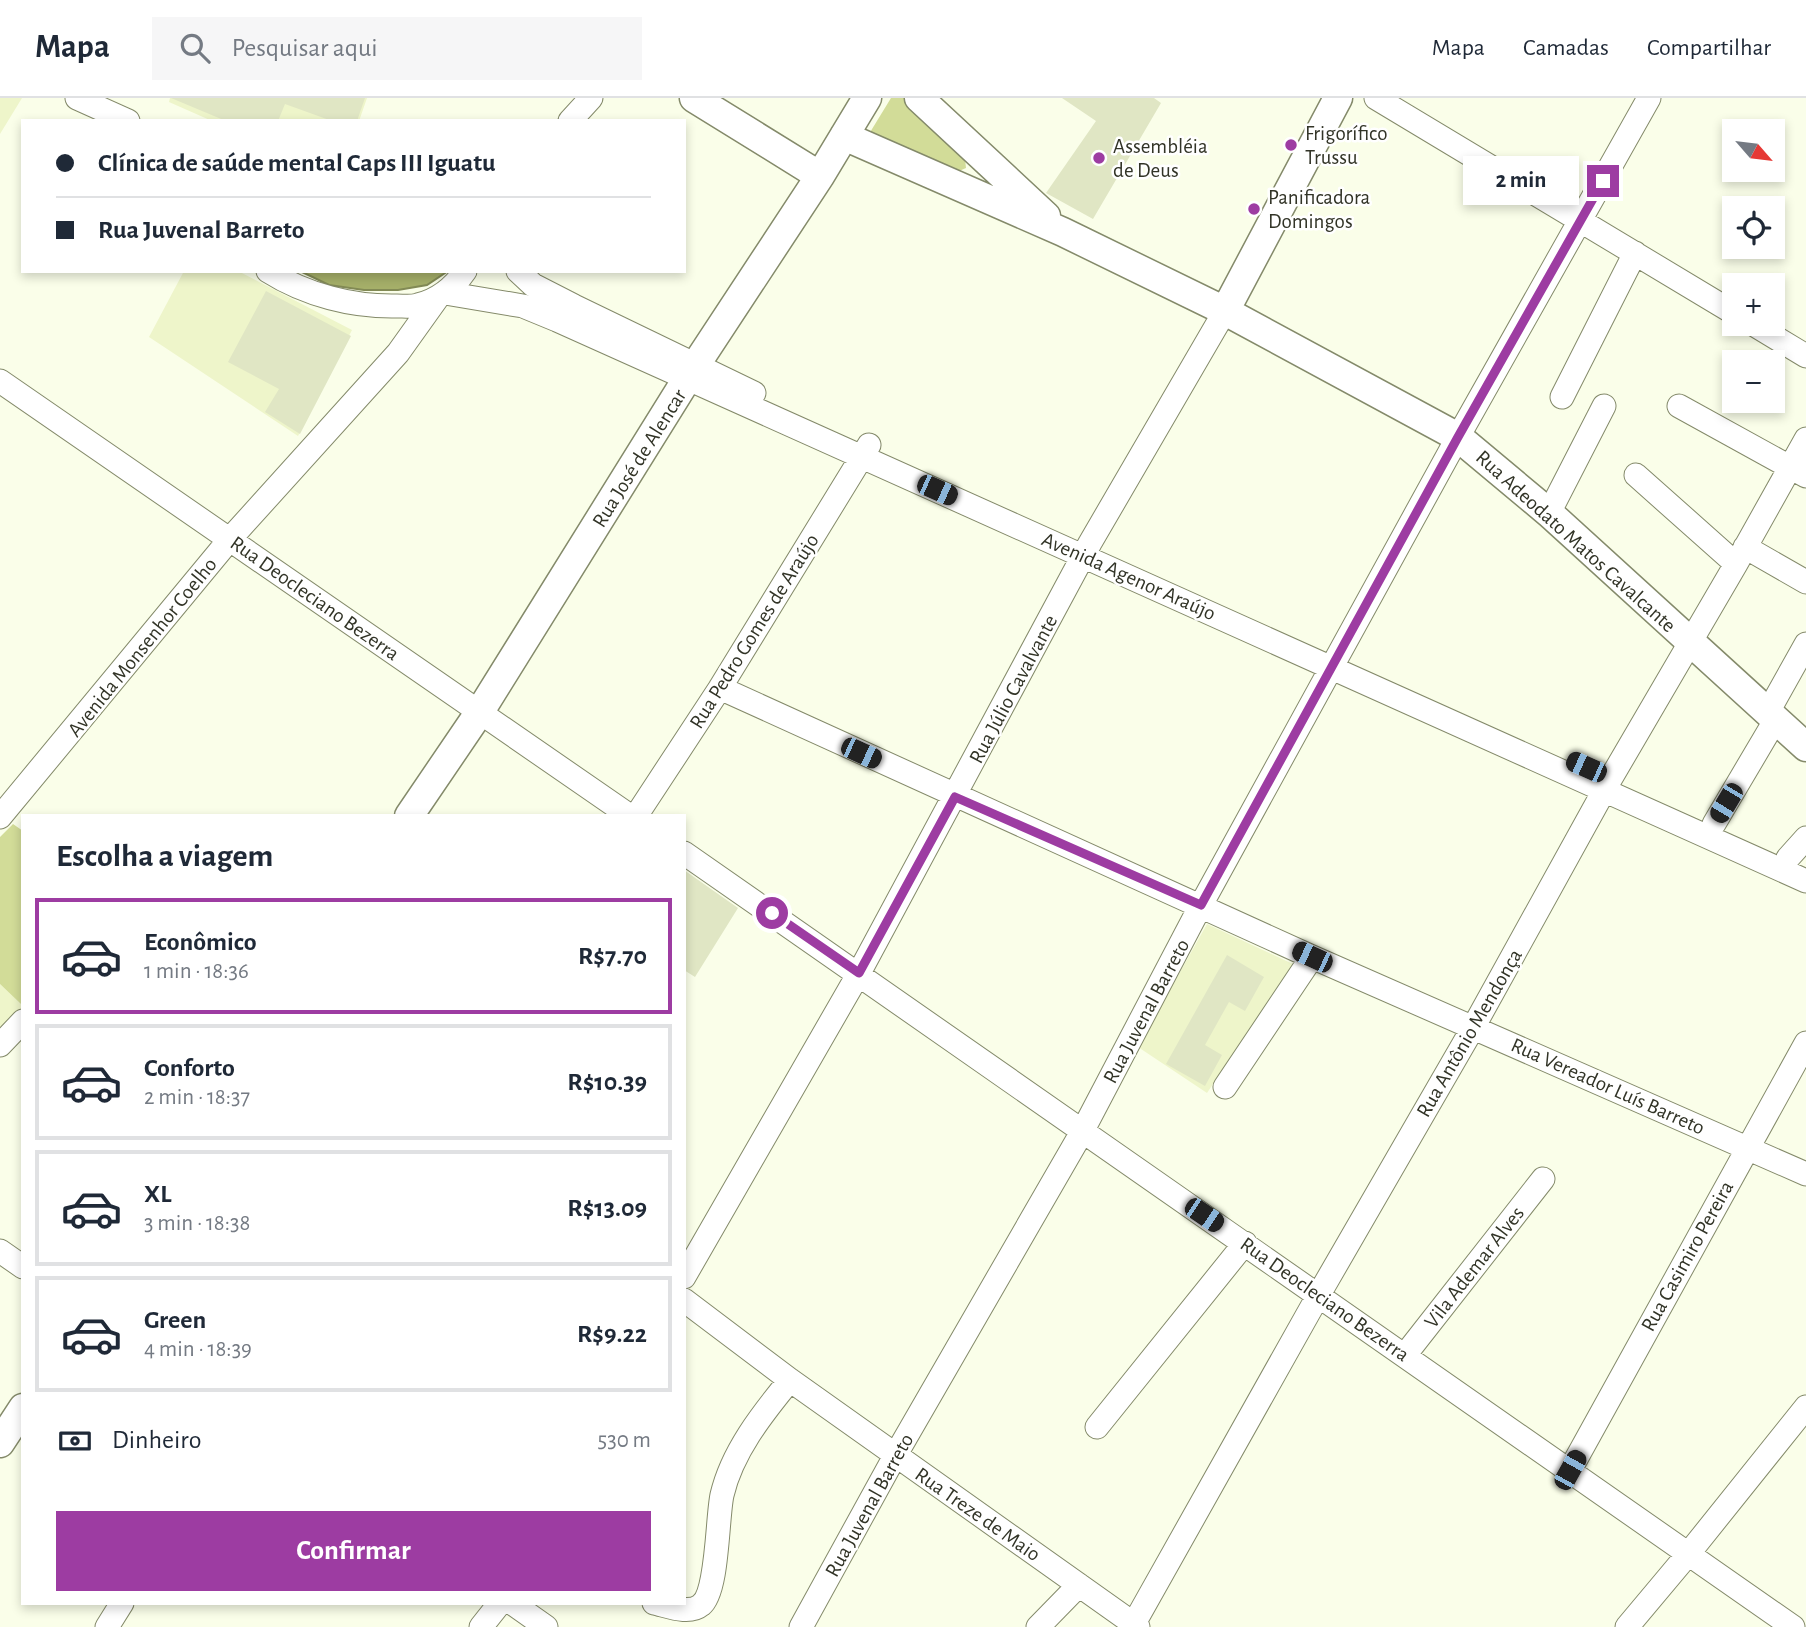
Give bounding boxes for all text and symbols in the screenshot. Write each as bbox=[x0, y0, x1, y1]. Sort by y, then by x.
search box bbox=[152, 17, 642, 80]
icon: search bbox=[176, 29, 214, 67]
text: Mapa bbox=[35, 31, 110, 64]
text: Pesquisar aqui bbox=[232, 35, 378, 61]
text: Mapa bbox=[1432, 36, 1485, 60]
text: Camadas bbox=[1523, 36, 1609, 60]
text: Compartilhar bbox=[1647, 36, 1771, 60]
north arrow bbox=[1722, 119, 1785, 182]
map controls bbox=[1722, 119, 1785, 413]
place label: Frigorífico Trussu bbox=[1305, 123, 1387, 168]
place label: Assembléia de Deus bbox=[1113, 136, 1208, 181]
marker: Frigorífico Trussu bbox=[1283, 137, 1299, 153]
text: Clínica de saúde mental Caps III Iguatu bbox=[98, 150, 496, 176]
marker: Assembléia de Deus bbox=[1091, 150, 1107, 166]
callout: 2 min bbox=[1463, 156, 1578, 206]
route end bbox=[1587, 165, 1619, 197]
text: 2 min bbox=[1495, 169, 1547, 192]
place label: Panificadora Domingos bbox=[1268, 187, 1371, 232]
button: locate bbox=[1722, 196, 1785, 259]
marker: Panificadora Domingos bbox=[1246, 201, 1262, 217]
text: Rua Juvenal Barreto bbox=[98, 217, 305, 243]
button: + bbox=[1722, 273, 1785, 336]
button: − bbox=[1722, 350, 1785, 413]
street label: Rua José de Alencar bbox=[589, 385, 690, 531]
street label: Rua Adeodato Matos Cavalcante bbox=[1472, 446, 1680, 636]
car bbox=[914, 472, 961, 508]
street label: Avenida Agenor Araújo bbox=[1039, 529, 1219, 624]
street label: Rua Pedro Gomes de Araújo bbox=[686, 530, 823, 732]
street label: Rua Deocleciano Bezerra bbox=[226, 532, 403, 665]
street label: Avenida Monsenhor Coelho bbox=[64, 554, 221, 741]
street label: Rua Júlio Cavalvante bbox=[965, 612, 1061, 767]
car bbox=[838, 735, 885, 771]
car bbox=[1563, 749, 1610, 785]
car bbox=[1707, 780, 1746, 826]
text: Escolha a viagem bbox=[56, 840, 273, 872]
route start bbox=[756, 897, 788, 929]
icon: car bbox=[60, 925, 123, 988]
text: Econômico bbox=[144, 929, 257, 955]
street label: Rua Juvenal Barreto bbox=[1100, 936, 1193, 1087]
car bbox=[1289, 939, 1336, 975]
text: R$7.70 bbox=[578, 943, 647, 969]
street label: Rua Antônio Mendonça bbox=[1413, 945, 1526, 1121]
text: 1 min · 18:36 bbox=[144, 960, 249, 983]
street label: Rua Vereador Luís Barreto bbox=[1508, 1034, 1708, 1139]
icon: car bbox=[60, 1051, 123, 1114]
text: Conforto bbox=[144, 1055, 235, 1081]
text: R$10.39 bbox=[567, 1069, 647, 1095]
text: 2 min · 18:37 bbox=[144, 1086, 250, 1109]
icon: car bbox=[60, 1177, 123, 1240]
street label: Rua Casimiro Pereira bbox=[1637, 1177, 1738, 1335]
text: XL bbox=[144, 1181, 171, 1207]
text: R$13.09 bbox=[567, 1195, 647, 1221]
car bbox=[1181, 1195, 1228, 1235]
street label: Vila Ademar Alves bbox=[1421, 1203, 1528, 1332]
text: 3 min · 18:38 bbox=[144, 1212, 250, 1235]
street label: Rua Deocleciano Bezerra bbox=[1236, 1233, 1413, 1366]
icon: car bbox=[60, 1303, 123, 1366]
text: Green bbox=[144, 1307, 206, 1333]
text: R$9.22 bbox=[577, 1321, 647, 1347]
text: 4 min · 18:39 bbox=[144, 1338, 252, 1361]
icon: cash bbox=[56, 1422, 94, 1460]
text: Dinheiro bbox=[112, 1427, 201, 1453]
text: 530 m bbox=[598, 1429, 651, 1452]
street label: Rua Juvenal Barreto bbox=[821, 1430, 917, 1580]
car bbox=[1551, 1447, 1590, 1493]
street label: Rua Treze de Maio bbox=[911, 1464, 1044, 1565]
button: Confirmar bbox=[56, 1511, 651, 1591]

